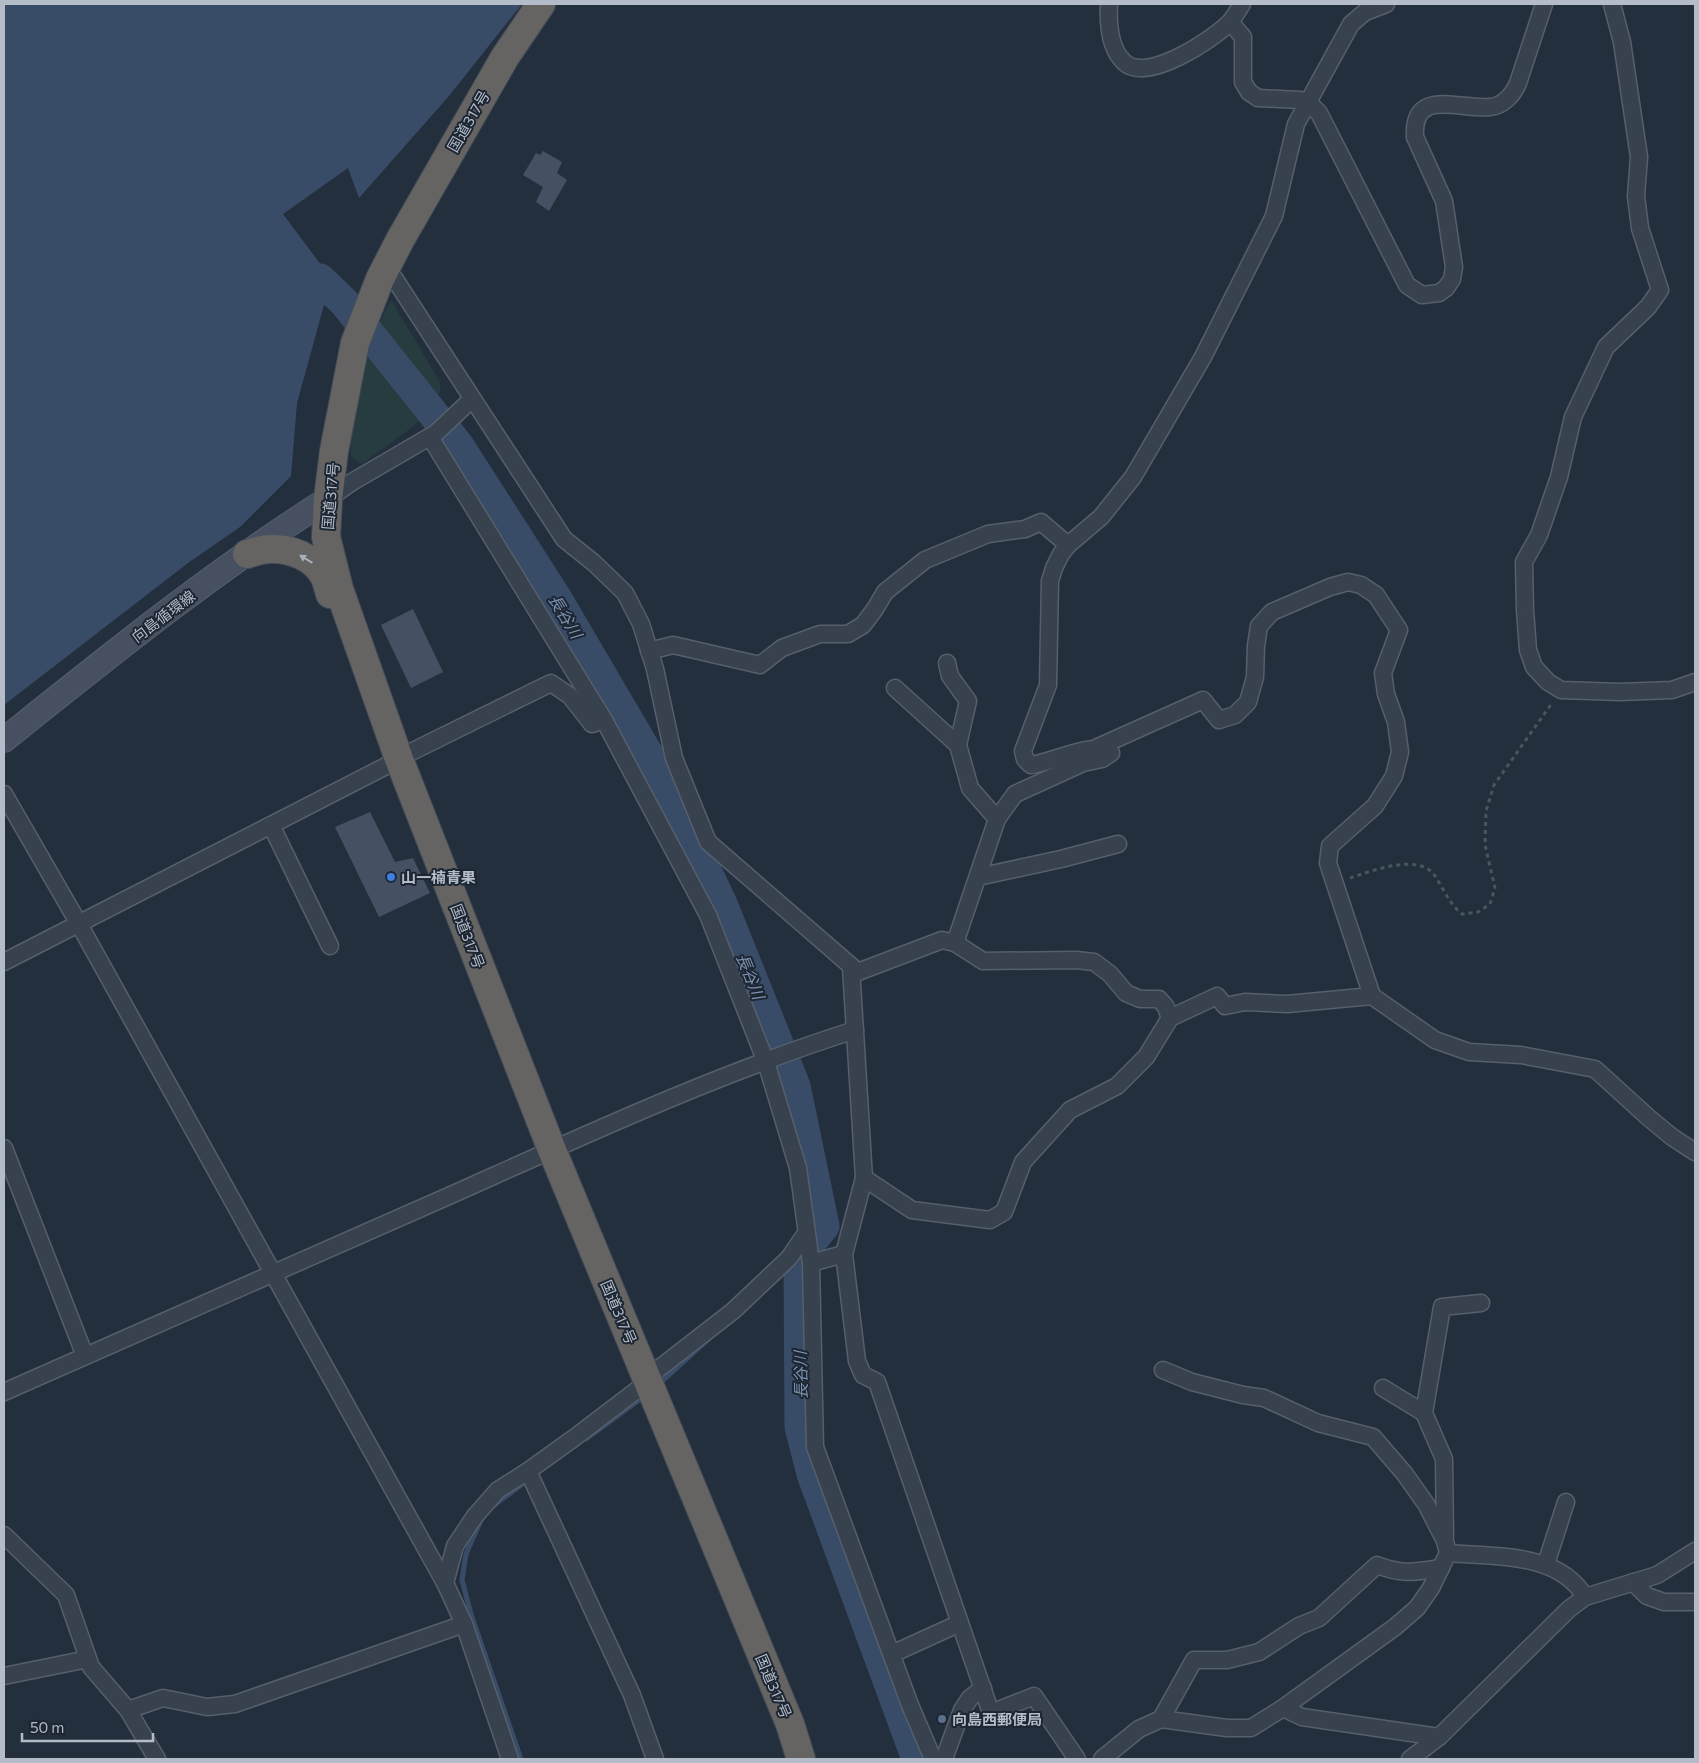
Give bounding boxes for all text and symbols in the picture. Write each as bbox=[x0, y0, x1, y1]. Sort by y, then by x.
street label: 国道317号 bbox=[443, 87, 493, 155]
street label: 国道317号 bbox=[318, 461, 342, 531]
one-way arrow bbox=[299, 554, 313, 563]
street label: 向島循環線 bbox=[128, 586, 198, 646]
water label: 長谷川 bbox=[545, 591, 588, 643]
place label: 山一楠青果 bbox=[401, 868, 476, 886]
marker: 山一楠青果 bbox=[385, 871, 397, 883]
street label: 国道317号 bbox=[447, 901, 489, 971]
water label: 長谷川 bbox=[733, 950, 770, 1004]
street label: 国道317号 bbox=[597, 1277, 641, 1347]
water label: 長谷川 bbox=[790, 1349, 810, 1399]
street label: 国道317号 bbox=[752, 1651, 796, 1721]
scale bar bbox=[22, 1710, 154, 1742]
place label: 向島西郵便局 bbox=[952, 1710, 1042, 1728]
marker: 向島西郵便局 bbox=[936, 1713, 948, 1725]
text: 50 m bbox=[30, 1718, 64, 1736]

